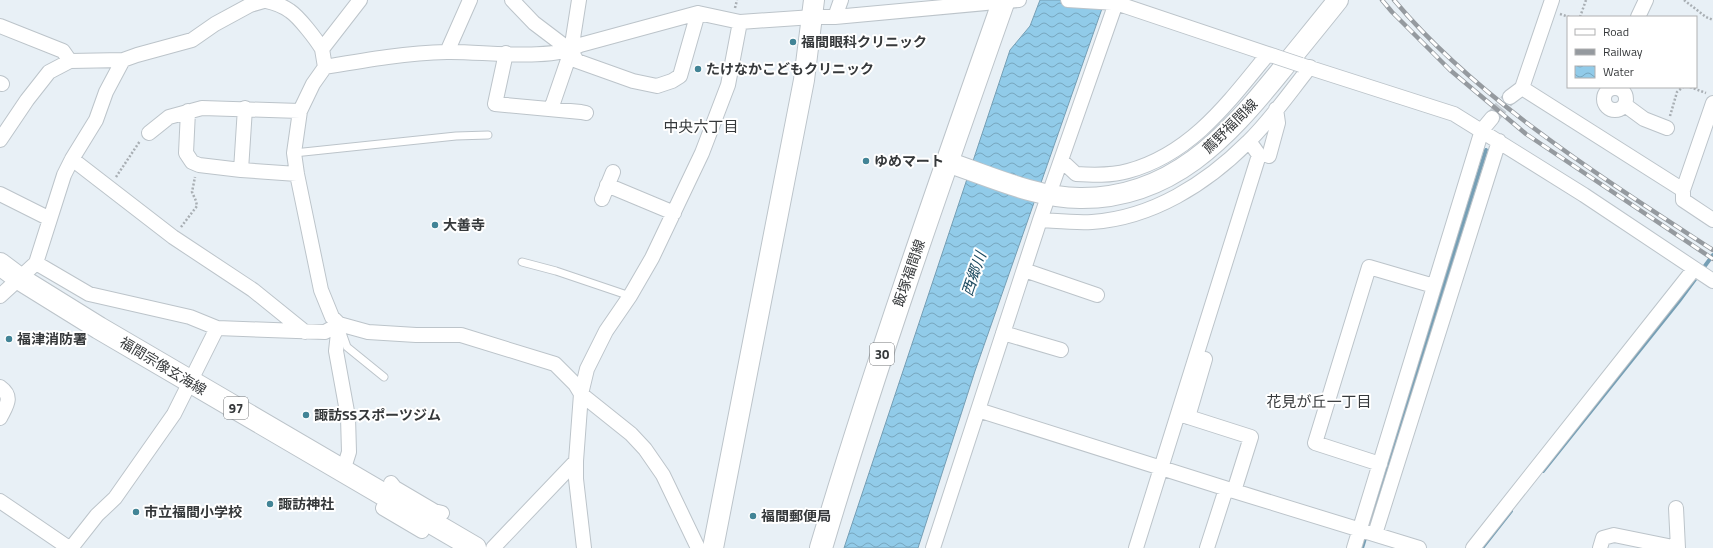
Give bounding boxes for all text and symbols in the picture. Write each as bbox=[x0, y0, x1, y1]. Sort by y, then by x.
legend bbox=[1567, 16, 1697, 88]
text: Road bbox=[1603, 22, 1629, 41]
place label: 福間眼科クリニック bbox=[801, 31, 927, 52]
marker: 福間眼科クリニック bbox=[788, 37, 798, 47]
text: Railway bbox=[1603, 42, 1643, 61]
place label: たけなかこどもクリニック bbox=[706, 58, 874, 79]
text: Water bbox=[1603, 62, 1634, 81]
marker: たけなかこどもクリニック bbox=[693, 64, 703, 74]
street label: 薦野福間線 bbox=[1197, 93, 1262, 158]
district label: 中央六丁目 bbox=[663, 115, 739, 138]
place label: ゆめマート bbox=[874, 150, 944, 171]
marker: ゆめマート bbox=[861, 156, 871, 166]
place label: 大善寺 bbox=[443, 214, 485, 235]
marker: 大善寺 bbox=[430, 220, 440, 230]
street label: 飯塚福間線 bbox=[887, 236, 930, 309]
water label: 西郷川 bbox=[955, 247, 992, 299]
place label: 福津消防署 bbox=[17, 328, 87, 349]
street label: 福間宗像玄海線 bbox=[116, 331, 211, 400]
marker: 福津消防署 bbox=[4, 334, 14, 344]
road number: 30 bbox=[870, 343, 894, 365]
district label: 花見が丘一丁目 bbox=[1266, 390, 1372, 413]
road number: 97 bbox=[224, 397, 248, 419]
place label: 諏訪SSスポーツジム bbox=[314, 404, 441, 425]
marker: 諏訪SSスポーツジム bbox=[301, 410, 311, 420]
place label: 諏訪神社 bbox=[278, 493, 334, 514]
marker: 諏訪神社 bbox=[265, 499, 275, 509]
place label: 市立福間小学校 bbox=[144, 501, 242, 522]
place label: 福間郵便局 bbox=[761, 505, 831, 526]
marker: 市立福間小学校 bbox=[131, 507, 141, 517]
marker: 福間郵便局 bbox=[748, 511, 758, 521]

